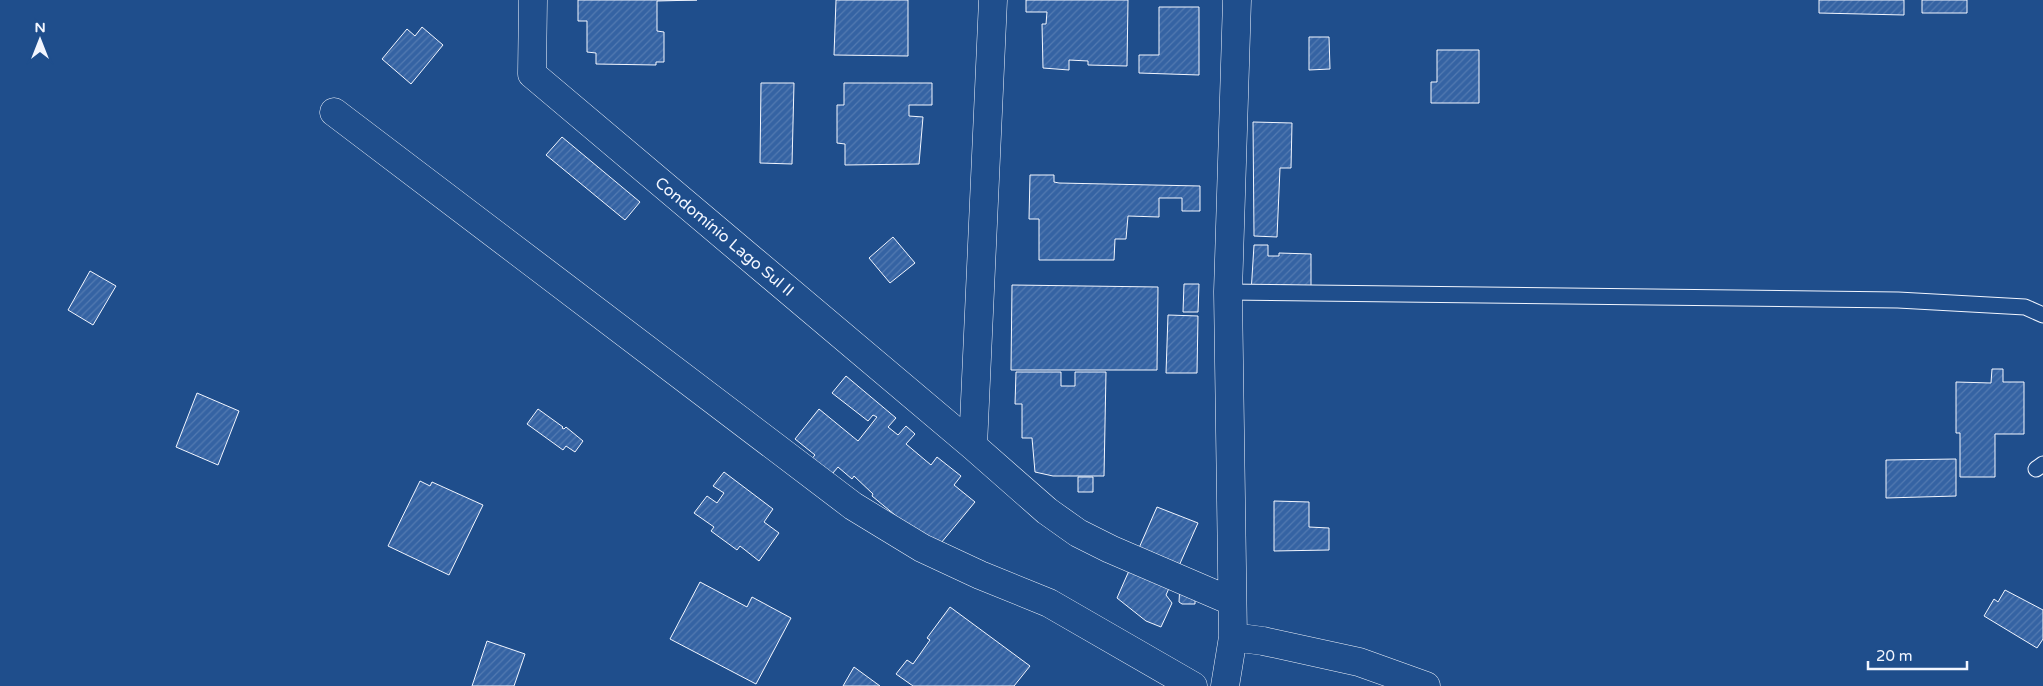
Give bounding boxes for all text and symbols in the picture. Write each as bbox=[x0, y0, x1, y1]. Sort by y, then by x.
north arrow bbox=[15, 15, 65, 65]
text: N bbox=[34, 19, 46, 36]
street label: Condomínio Lago Sul II bbox=[651, 173, 798, 301]
scale bar bbox=[1868, 638, 1967, 670]
text: 20 m bbox=[1876, 647, 1913, 665]

